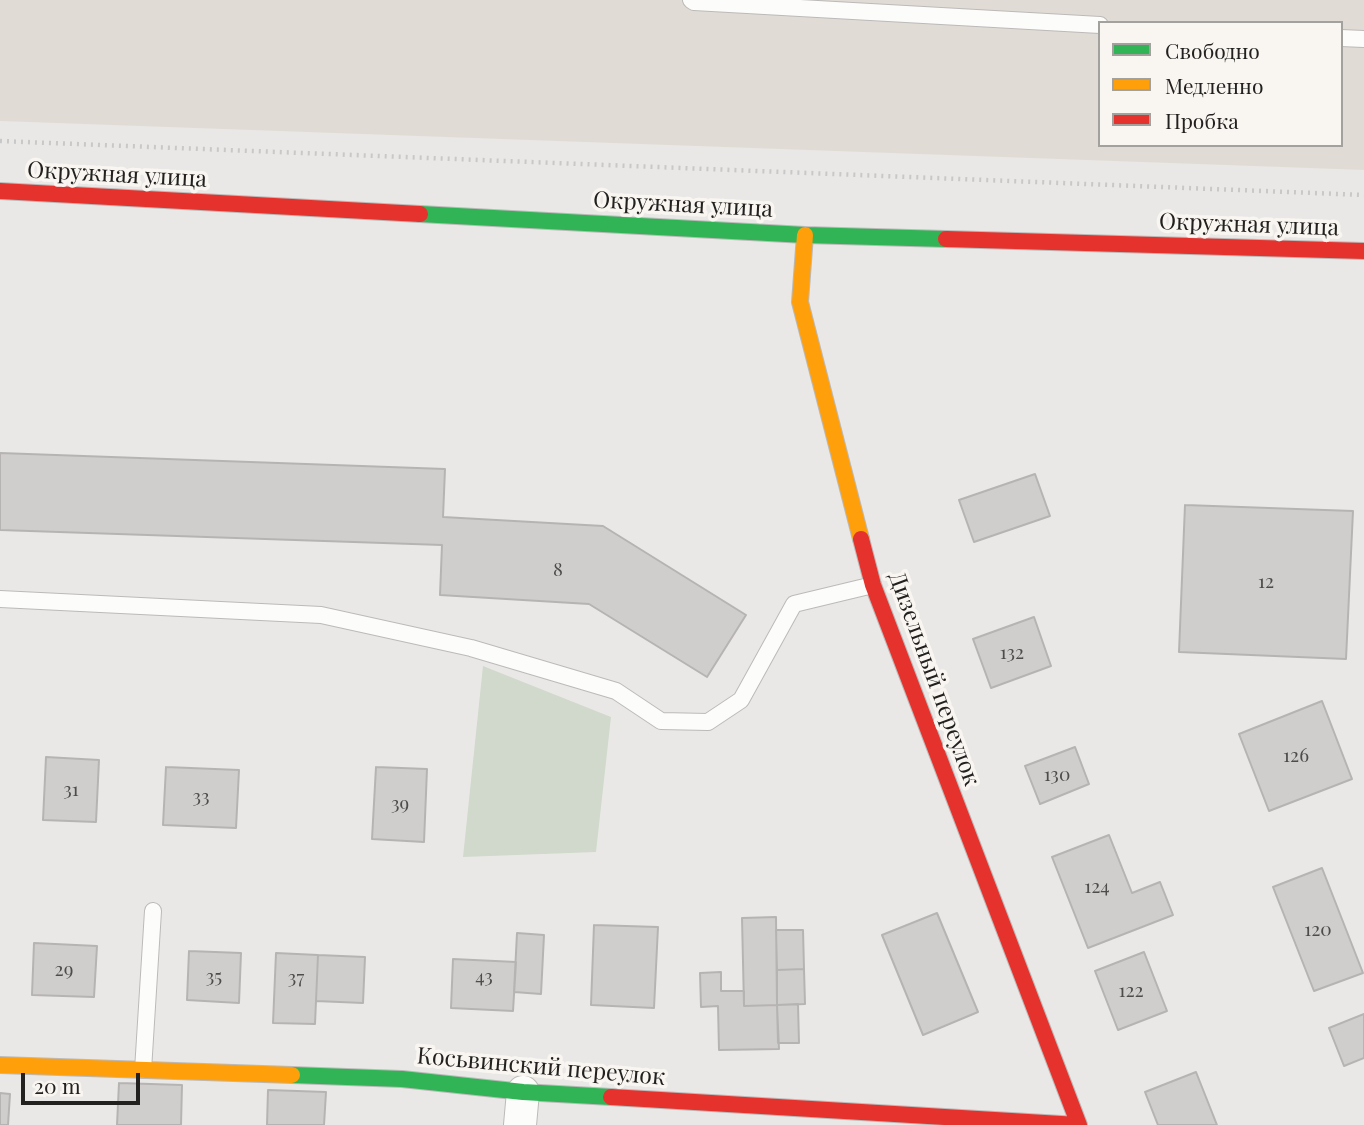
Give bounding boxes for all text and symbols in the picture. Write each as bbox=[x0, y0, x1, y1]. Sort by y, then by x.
legend bbox=[1098, 21, 1343, 147]
text: Свободно bbox=[1165, 36, 1260, 64]
text: Медленно bbox=[1165, 71, 1263, 99]
text: Пробка bbox=[1165, 106, 1239, 134]
street label: Окружная улица bbox=[26, 157, 208, 193]
street label: Окружная улица bbox=[592, 187, 774, 223]
street label: Окружная улица bbox=[1159, 208, 1339, 242]
house number: 8 bbox=[553, 559, 563, 581]
street label: Дизельный переулок bbox=[882, 568, 986, 790]
house number: 12 bbox=[1258, 571, 1274, 593]
house number: 132 bbox=[1000, 642, 1024, 664]
house number: 126 bbox=[1283, 745, 1309, 767]
house number: 130 bbox=[1044, 764, 1070, 786]
house number: 31 bbox=[63, 779, 79, 801]
house number: 33 bbox=[192, 786, 210, 808]
house number: 39 bbox=[391, 793, 409, 815]
house number: 124 bbox=[1084, 876, 1110, 898]
house number: 120 bbox=[1304, 919, 1332, 941]
house number: 29 bbox=[55, 959, 73, 981]
house number: 35 bbox=[206, 966, 222, 988]
house number: 43 bbox=[475, 966, 493, 988]
house number: 37 bbox=[288, 967, 304, 989]
house number: 122 bbox=[1118, 980, 1144, 1002]
street label: Косьвинский переулок bbox=[416, 1042, 666, 1092]
scale bar bbox=[24, 1058, 144, 1102]
text: 20 m bbox=[34, 1071, 81, 1099]

